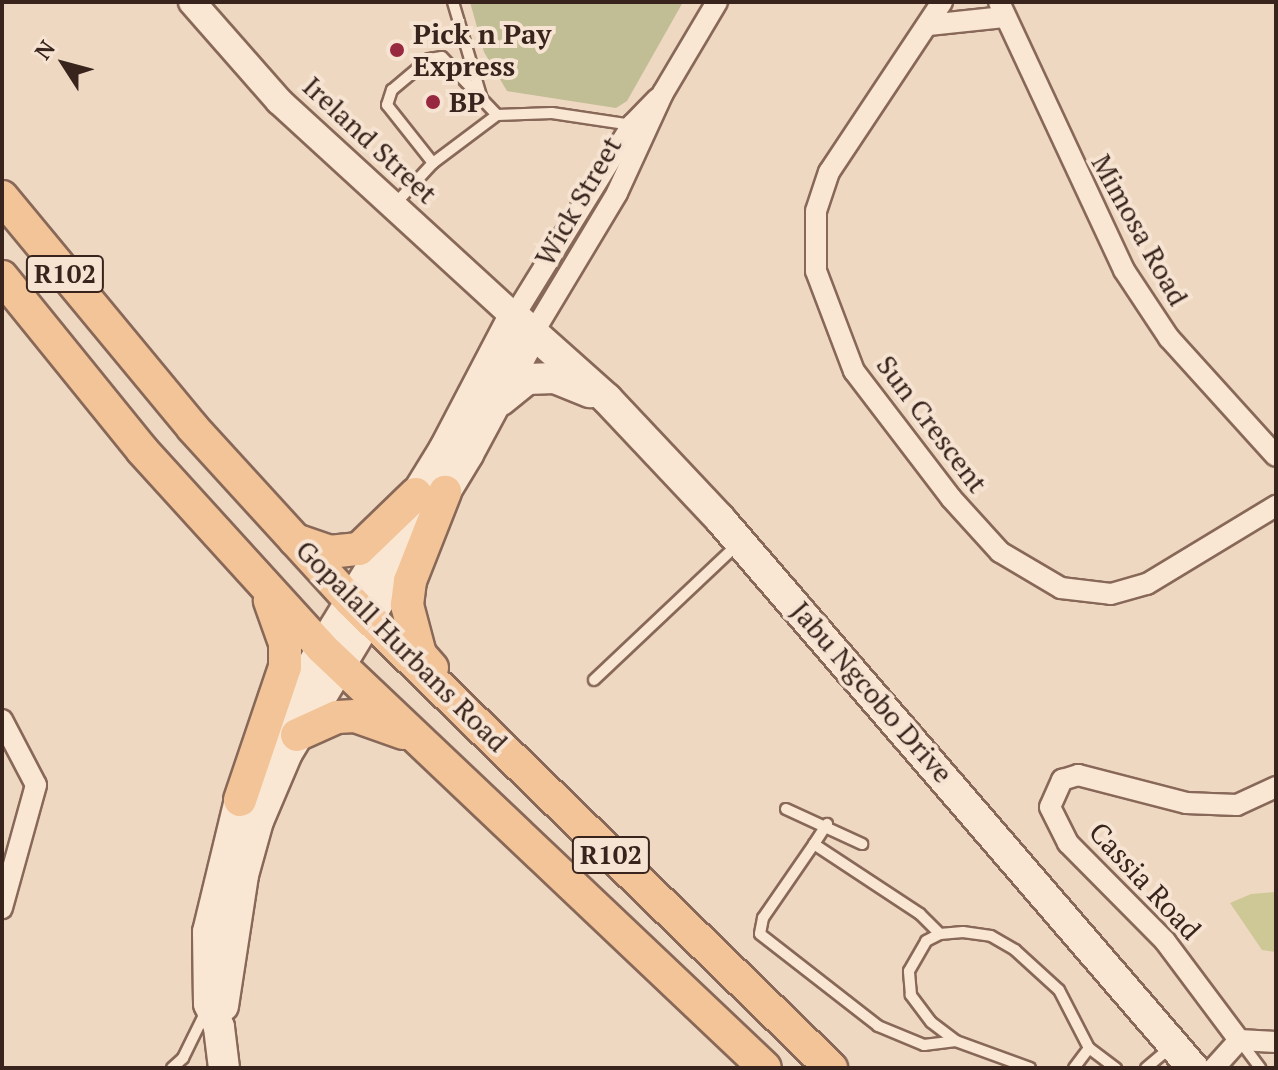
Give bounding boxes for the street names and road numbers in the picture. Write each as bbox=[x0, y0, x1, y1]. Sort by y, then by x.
street label: Ireland Street bbox=[296, 69, 444, 211]
street label: Wick Street bbox=[528, 130, 628, 272]
street label: Mimosa Road bbox=[1085, 148, 1195, 312]
road number: R102 bbox=[25, 252, 105, 296]
street label: Sun Crescent bbox=[869, 349, 995, 499]
street label: Gopalall Hurbans Road bbox=[289, 533, 515, 759]
street label: Jabu Ngcobo Drive bbox=[784, 594, 960, 790]
street label: Cassia Road bbox=[1082, 815, 1208, 947]
road number: R102 bbox=[571, 833, 651, 877]

